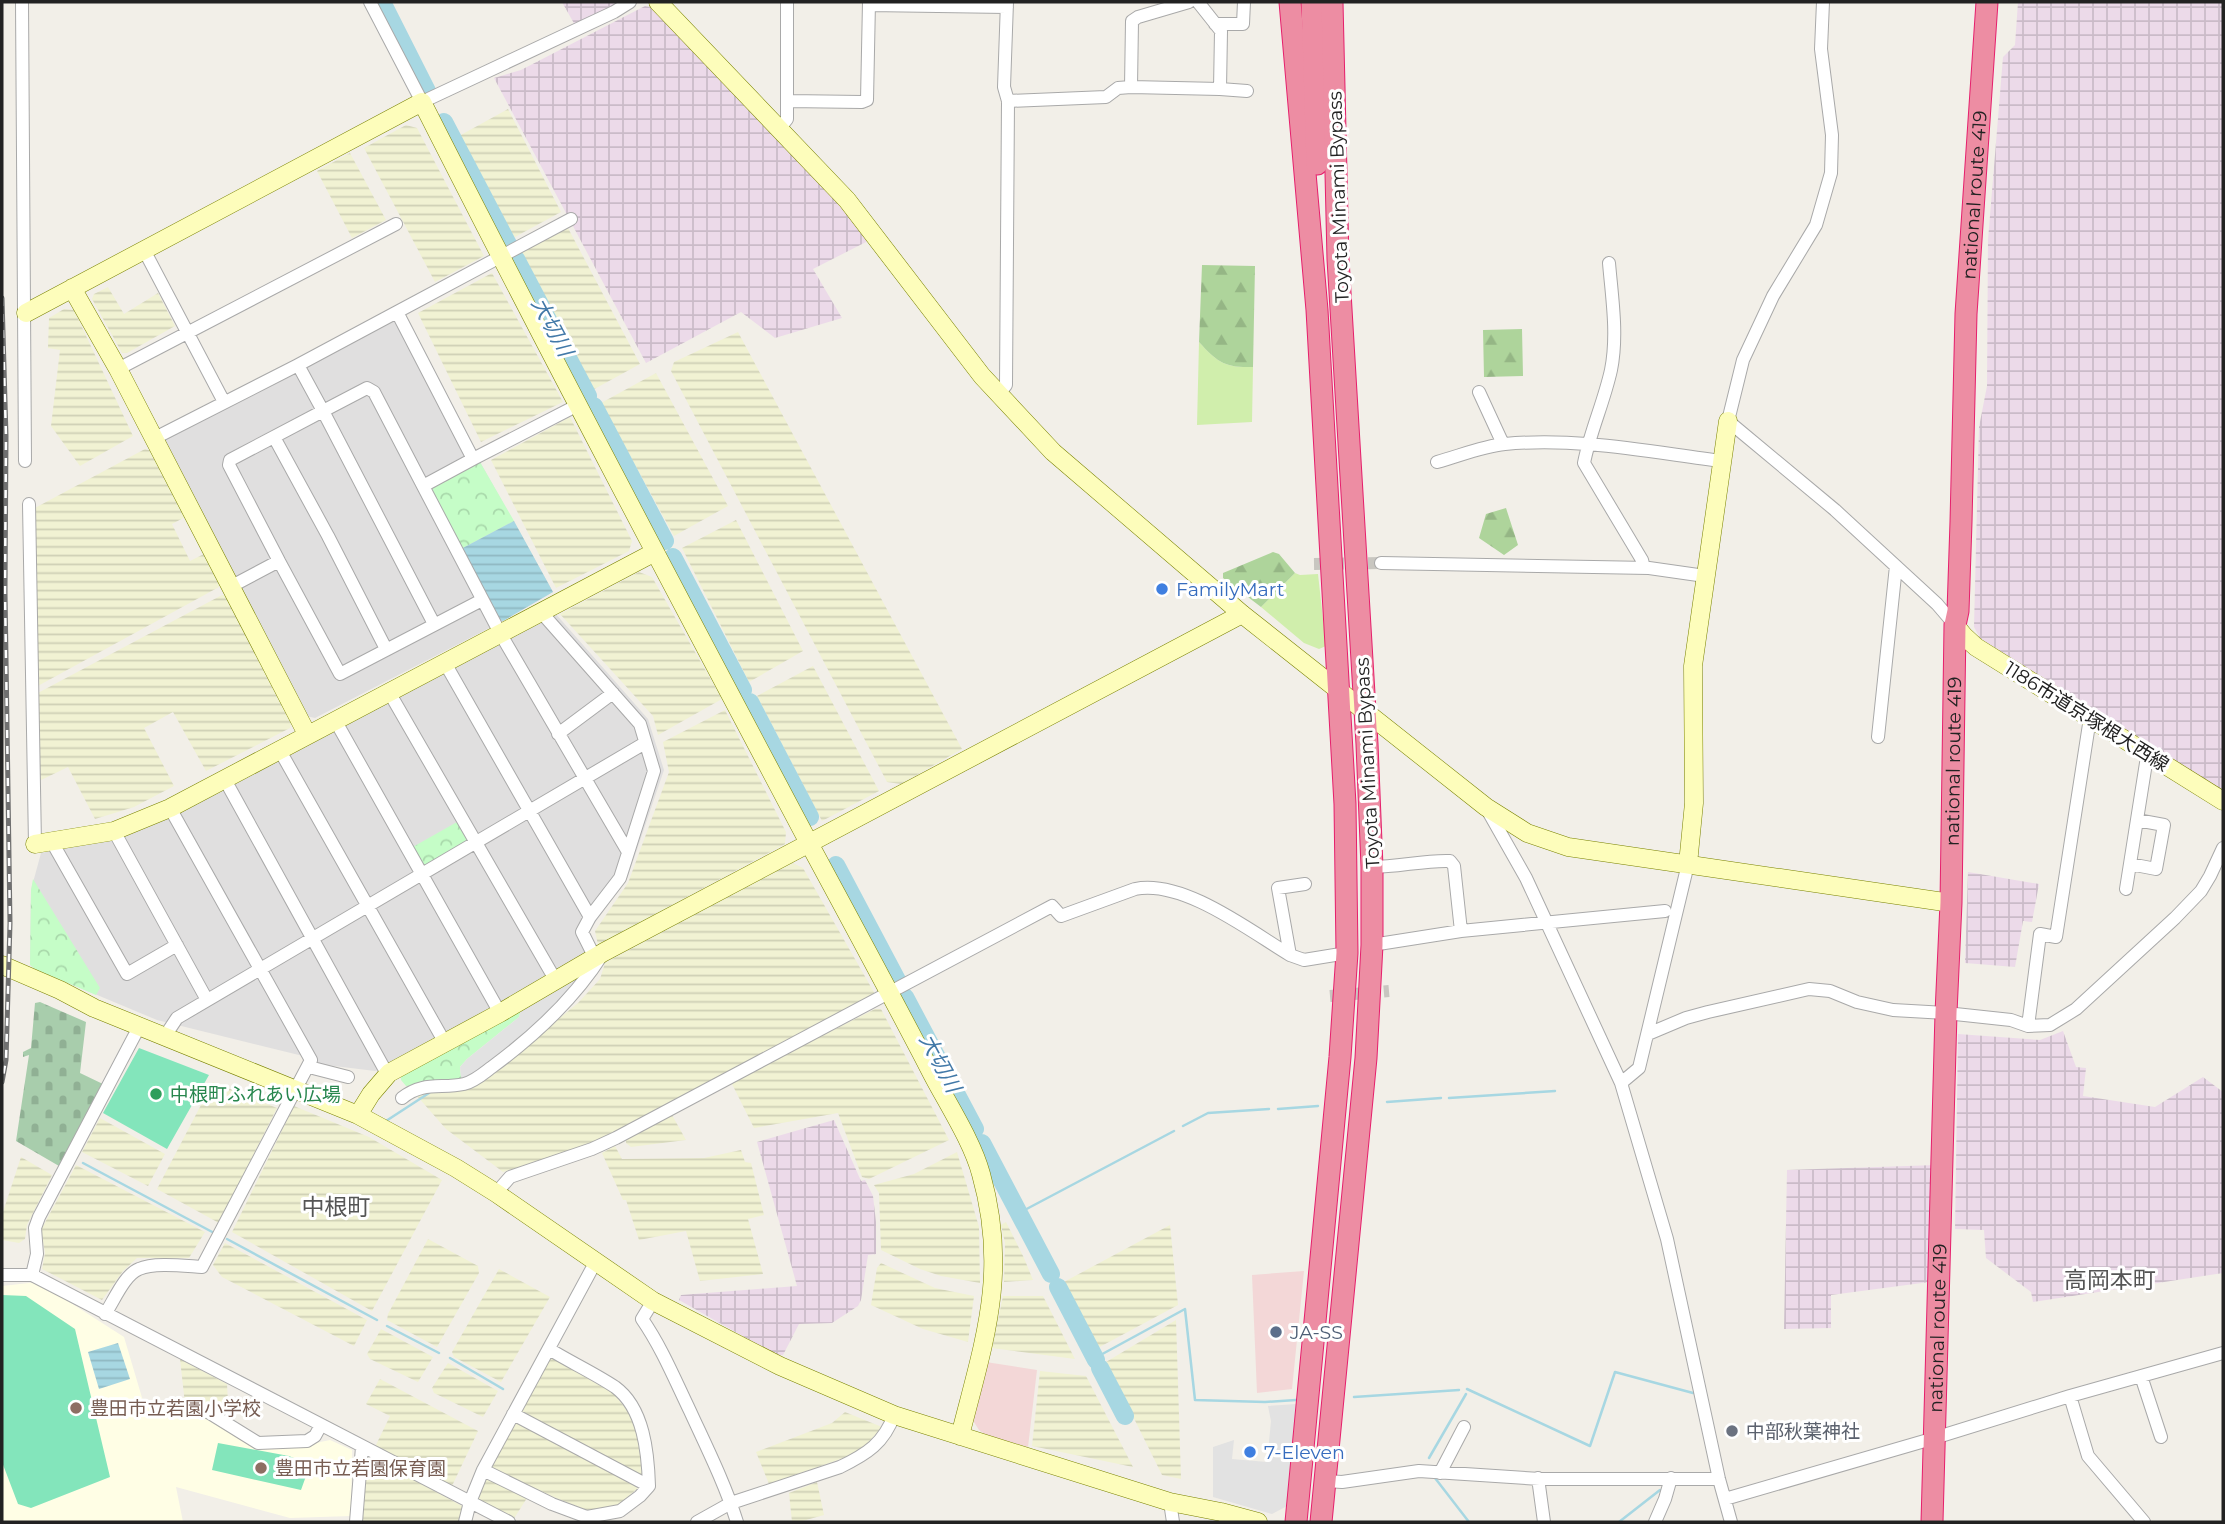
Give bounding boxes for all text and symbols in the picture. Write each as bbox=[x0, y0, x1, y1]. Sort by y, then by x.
street label: Toyota Minami Bypass bbox=[1323, 91, 1354, 303]
street label: national route 419 bbox=[1957, 110, 1992, 280]
water label: 大切川 bbox=[527, 293, 579, 362]
place label: FamilyMart bbox=[1176, 578, 1285, 601]
marker: FamilyMart bbox=[1154, 581, 1170, 597]
street label: 1186市道京塚根大西線 bbox=[2000, 656, 2173, 776]
street label: Toyota Minami Bypass bbox=[1350, 657, 1385, 869]
street label: national route 419 bbox=[1941, 676, 1966, 846]
water label: 大切川 bbox=[915, 1029, 967, 1098]
place label: 中根町ふれあい広場 bbox=[170, 1083, 341, 1106]
marker: 中根町ふれあい広場 bbox=[148, 1086, 164, 1102]
district label: 中根町 bbox=[302, 1193, 371, 1221]
street label: national route 419 bbox=[1924, 1243, 1952, 1413]
district label: 高岡本町 bbox=[2064, 1266, 2156, 1294]
place label: JA-SS bbox=[1289, 1321, 1343, 1344]
marker: JA-SS bbox=[1268, 1324, 1284, 1340]
place label: 豊田市立若園小学校 bbox=[90, 1397, 261, 1420]
marker: 豊田市立若園小学校 bbox=[68, 1400, 84, 1416]
place label: 中部秋葉神社 bbox=[1746, 1420, 1860, 1443]
marker: 中部秋葉神社 bbox=[1724, 1423, 1740, 1439]
place label: 7-Eleven bbox=[1264, 1441, 1345, 1464]
marker: 7-Eleven bbox=[1242, 1444, 1258, 1460]
place label: 豊田市立若園保育園 bbox=[275, 1457, 446, 1480]
marker: 豊田市立若園保育園 bbox=[253, 1460, 269, 1476]

